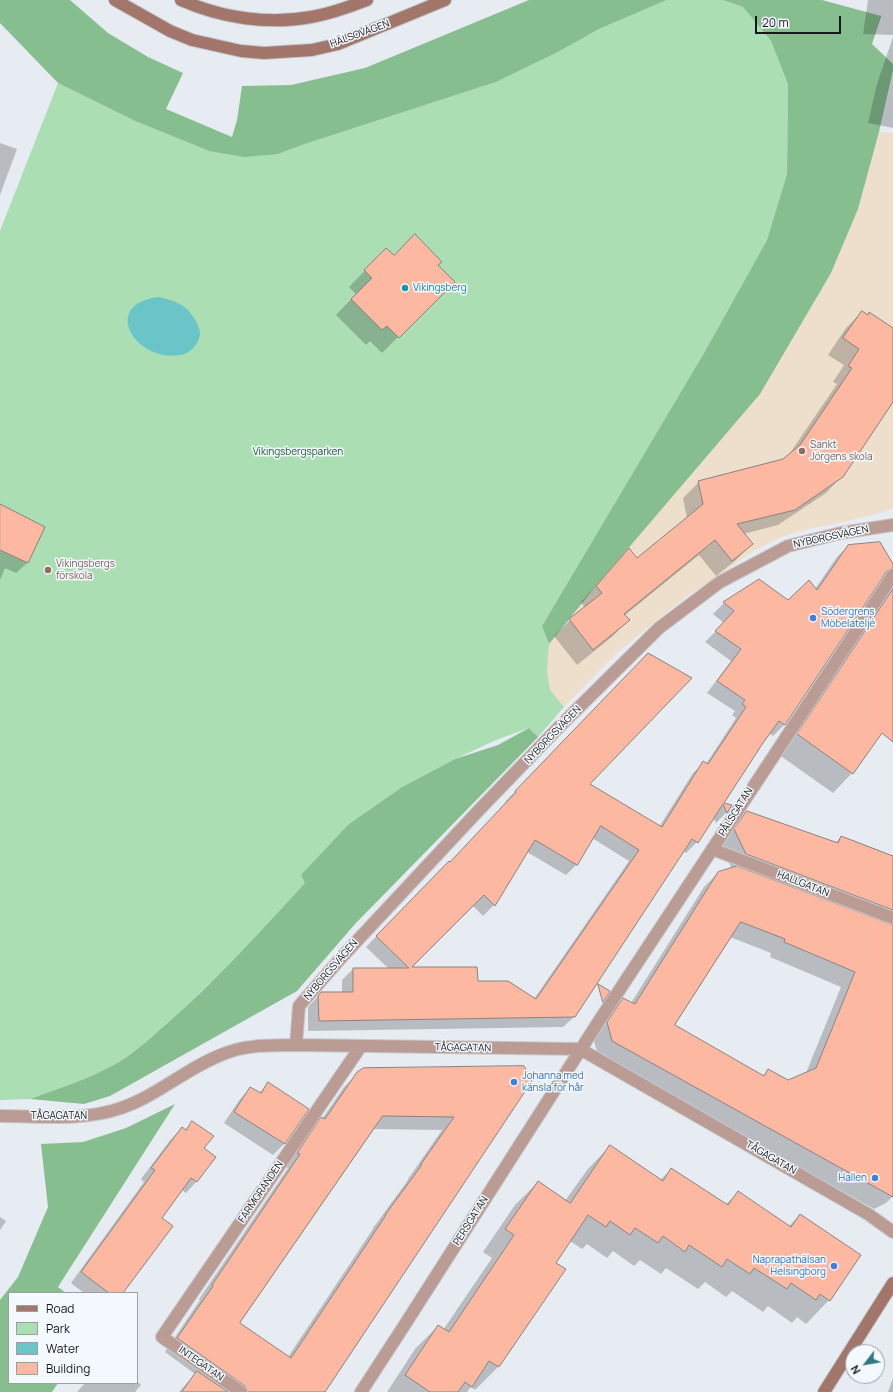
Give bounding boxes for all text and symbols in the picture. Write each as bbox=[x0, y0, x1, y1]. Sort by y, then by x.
scale bar bbox=[757, 8, 843, 34]
text: 20 m bbox=[762, 14, 789, 31]
street label: HÄLSOVÄGEN bbox=[329, 18, 391, 50]
place label: Vikingsberg bbox=[413, 282, 467, 294]
marker: Vikingsberg bbox=[400, 283, 410, 293]
place label: Sankt Jörgens skola bbox=[810, 439, 873, 462]
park label: Vikingsbergsparken bbox=[253, 446, 343, 458]
marker: Sankt Jörgens skola bbox=[797, 446, 807, 456]
street label: NYBORGSVÄGEN bbox=[793, 523, 869, 551]
place label: Vikingsbergs förskola bbox=[56, 558, 115, 582]
marker: Vikingsbergs förskola bbox=[43, 565, 53, 575]
place label: Södergrens Möbelateljé bbox=[821, 606, 875, 630]
marker: Södergrens Möbelateljé bbox=[808, 613, 818, 623]
street label: NYBORGSVÄGEN bbox=[522, 703, 584, 767]
street label: PÅLSGATAN bbox=[716, 786, 756, 838]
street label: HALLGATAN bbox=[775, 869, 831, 899]
street label: NYBORGSVÄGEN bbox=[301, 937, 361, 1003]
street label: TÅGAGATAN bbox=[435, 1042, 491, 1054]
place label: Johanna med känsla för hår bbox=[522, 1070, 584, 1094]
marker: Johanna med känsla för hår bbox=[509, 1077, 519, 1087]
street label: TÅGAGATAN bbox=[31, 1110, 87, 1122]
street label: TÅGAGATAN bbox=[744, 1139, 798, 1177]
street label: FARMGRÄNDEN bbox=[236, 1159, 286, 1225]
place label: Hallen bbox=[838, 1172, 867, 1184]
marker: Hallen bbox=[870, 1173, 880, 1183]
street label: PERSGATAN bbox=[451, 1194, 491, 1248]
place label: Naprapathälsan Helsingborg bbox=[753, 1254, 826, 1278]
marker: Naprapathälsan Helsingborg bbox=[829, 1261, 839, 1271]
legend bbox=[8, 1292, 138, 1384]
text: Road bbox=[46, 1300, 74, 1317]
text: Park bbox=[46, 1320, 70, 1337]
text: Water bbox=[46, 1340, 79, 1357]
street label: INTEGATAN bbox=[176, 1344, 226, 1384]
north arrow bbox=[845, 1344, 885, 1384]
text: Building bbox=[46, 1360, 90, 1377]
text: N bbox=[847, 1363, 864, 1377]

